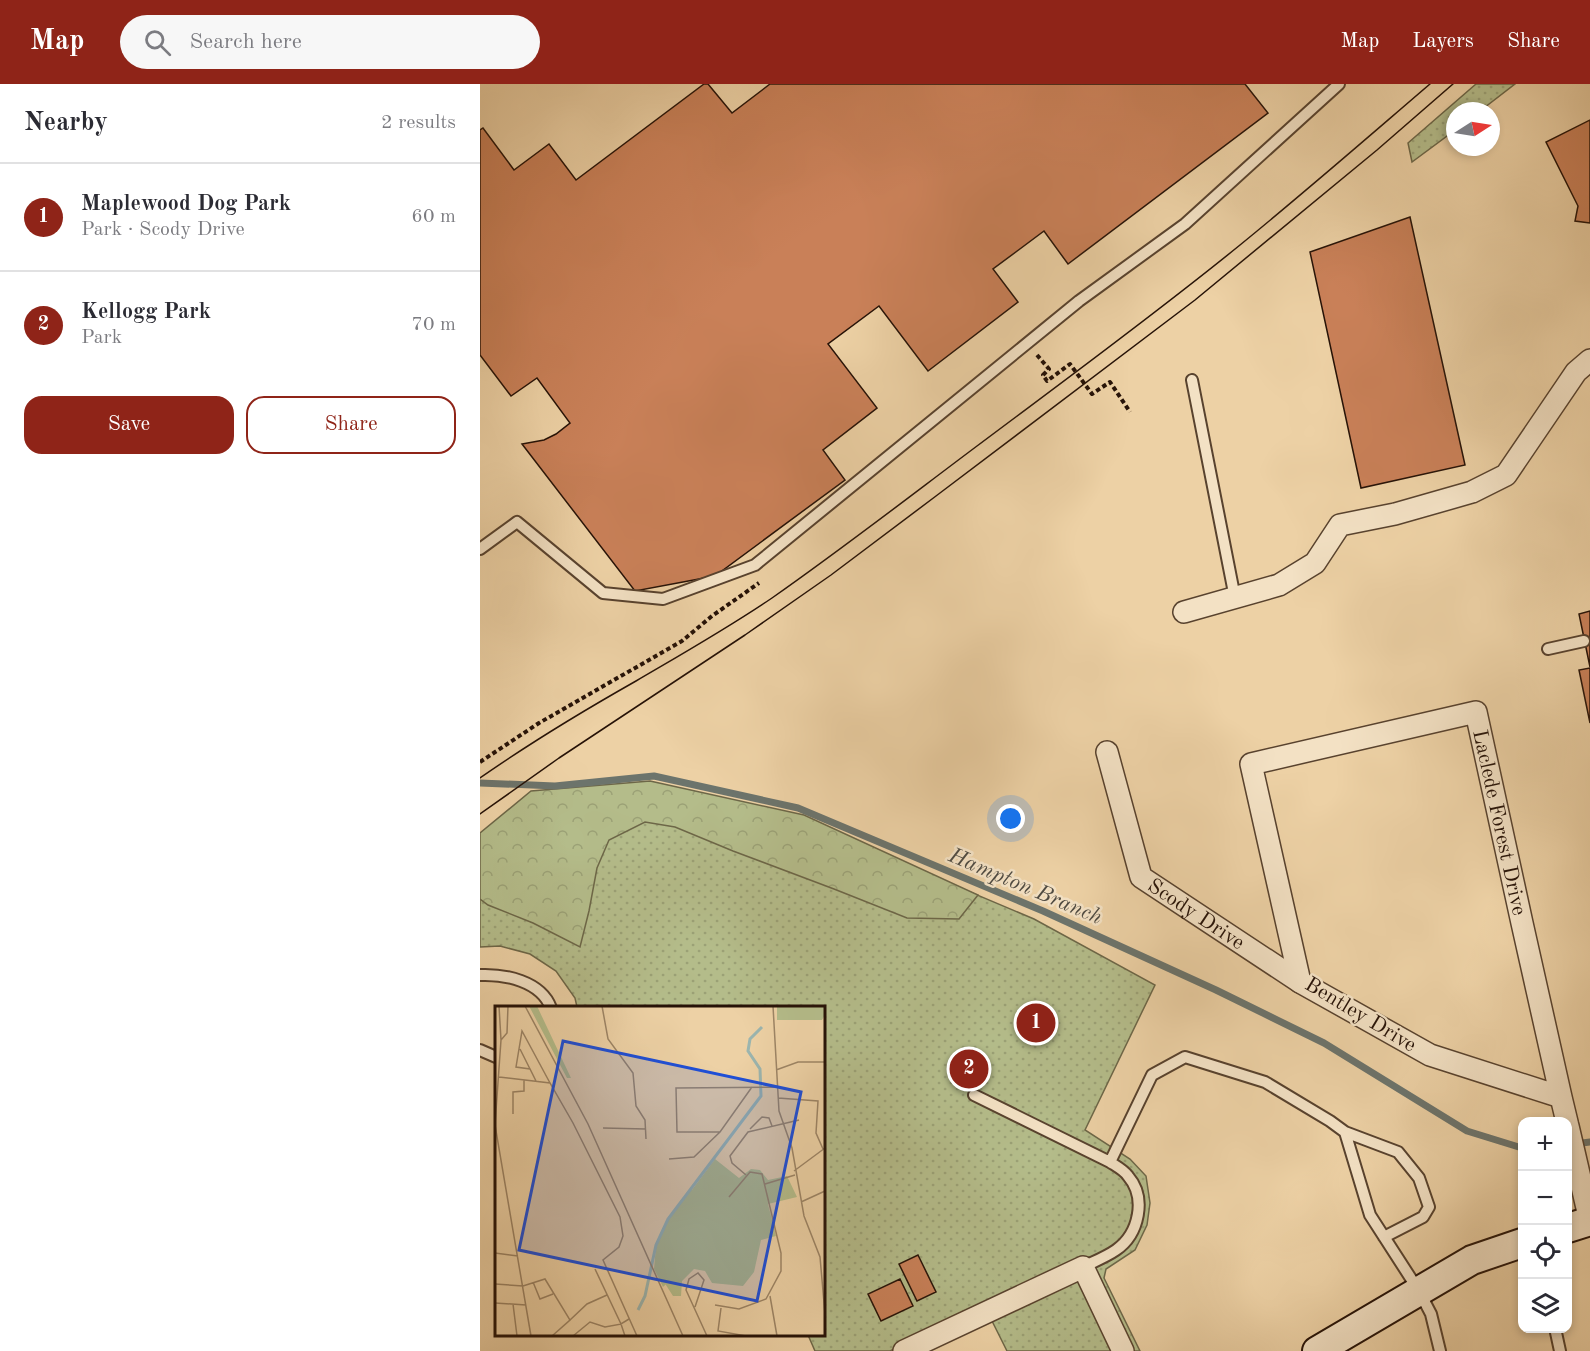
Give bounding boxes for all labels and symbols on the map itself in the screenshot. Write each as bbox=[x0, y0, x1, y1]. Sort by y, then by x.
north arrow bbox=[1446, 102, 1500, 156]
street label: Laclede Forest Drive bbox=[1468, 728, 1529, 918]
your location bbox=[996, 804, 1025, 833]
water label: Hampton Branch bbox=[944, 844, 1105, 929]
street label: Scody Drive bbox=[1143, 876, 1248, 954]
street label: Bentley Drive bbox=[1301, 974, 1419, 1057]
pin: 1 bbox=[1016, 1000, 1056, 1046]
inset map bbox=[495, 1006, 825, 1336]
pin: 2 bbox=[950, 1046, 988, 1092]

